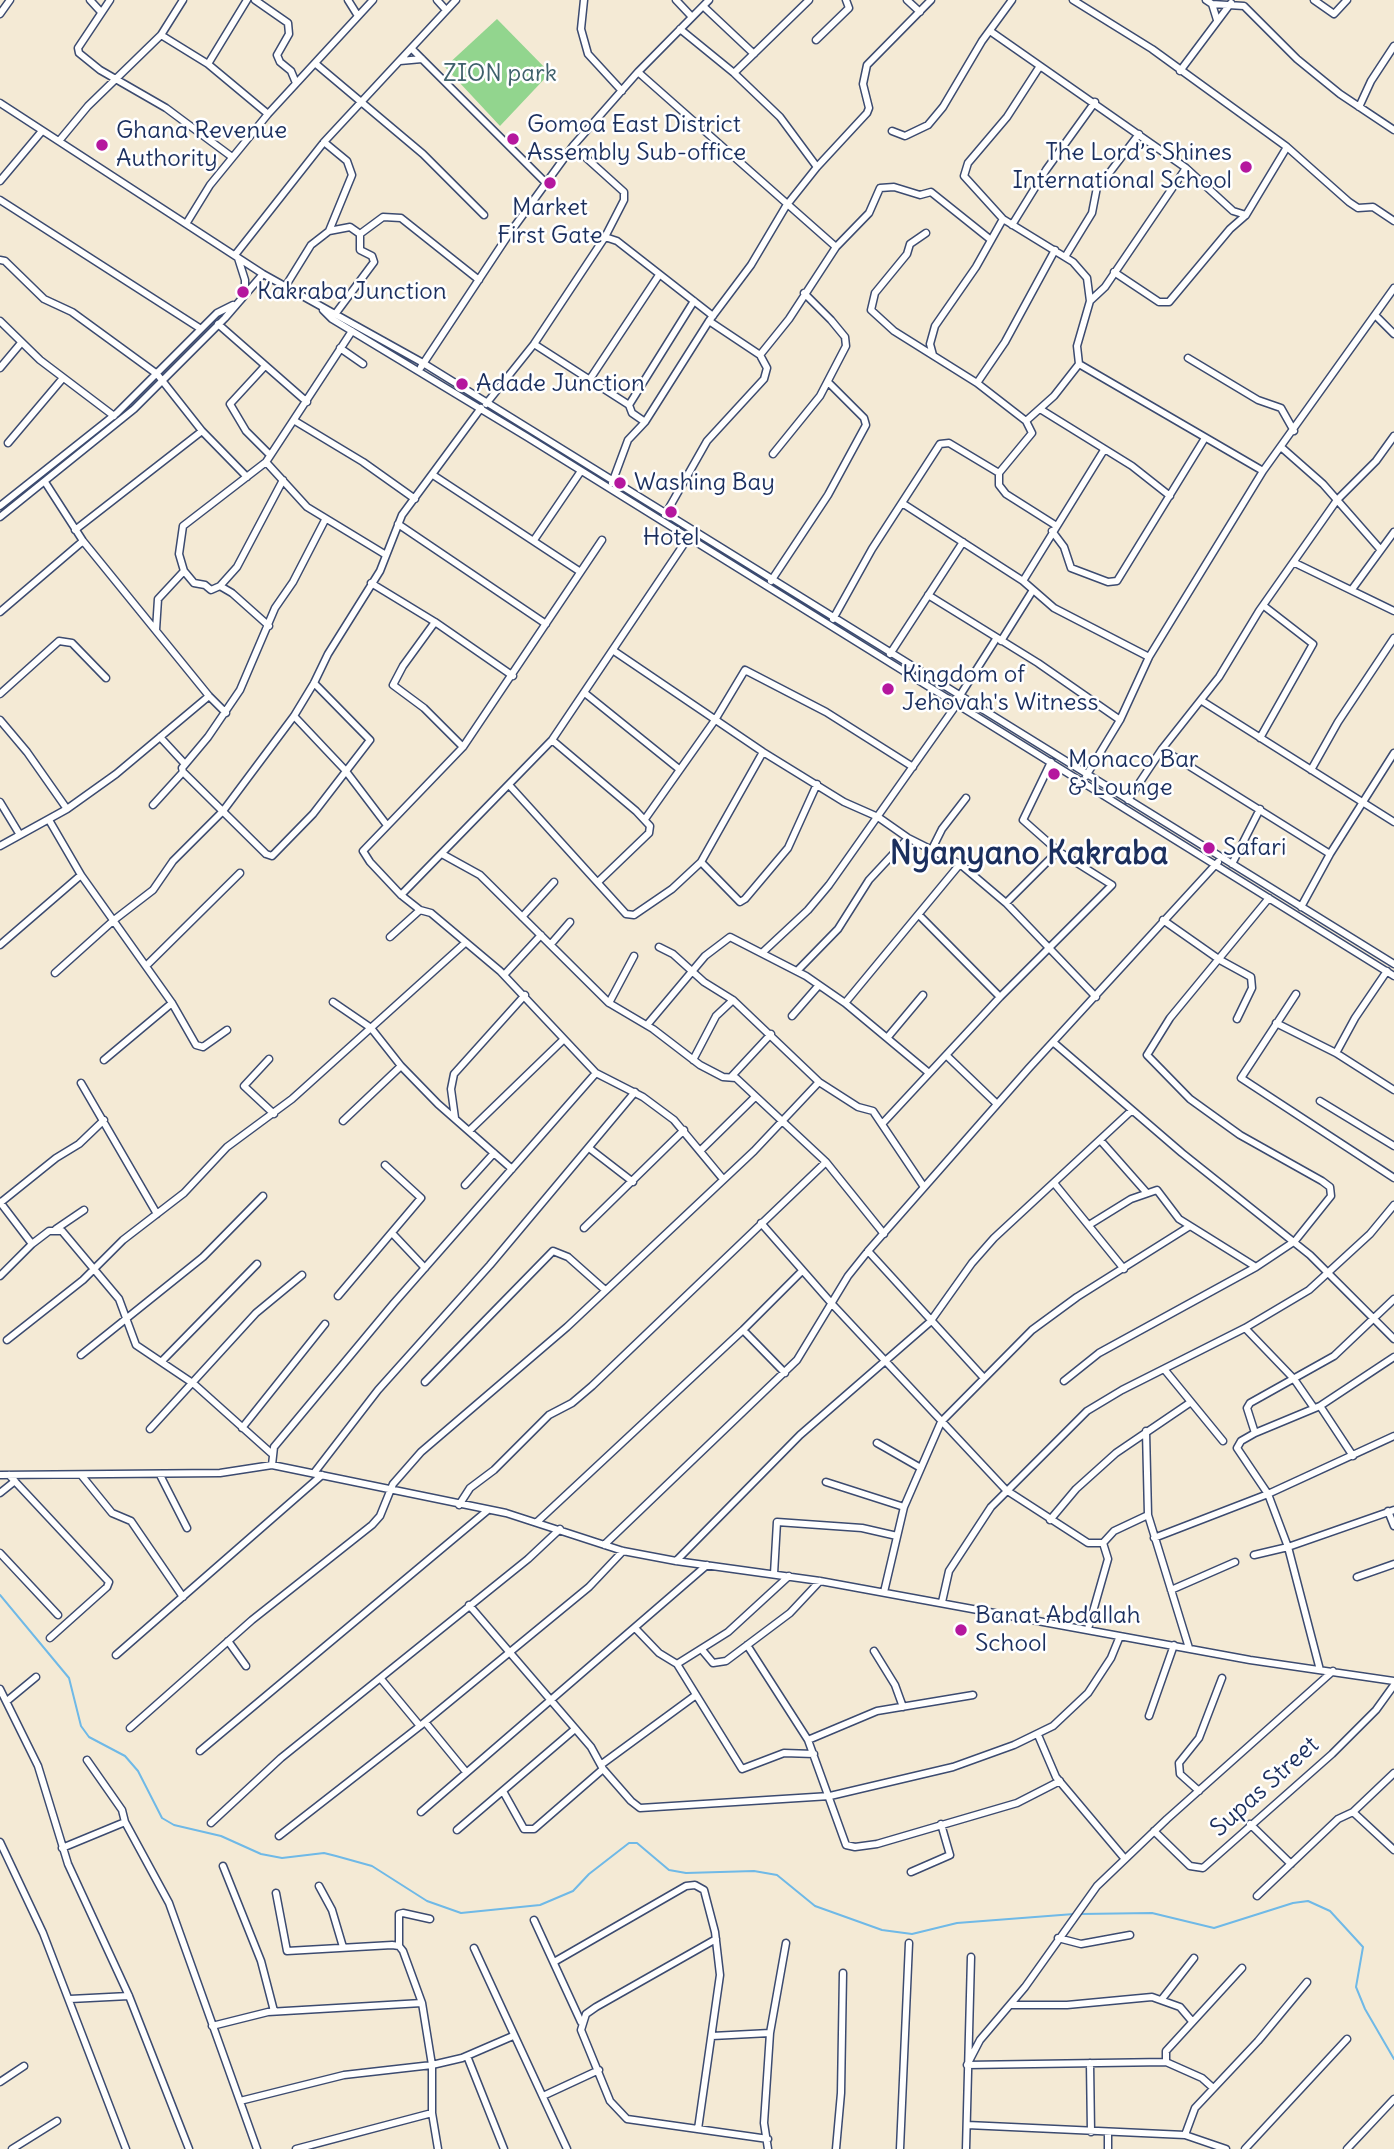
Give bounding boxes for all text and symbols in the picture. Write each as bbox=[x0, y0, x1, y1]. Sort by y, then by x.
park label: ZION park bbox=[443, 60, 557, 88]
place label: Gomoa East District Assembly Sub-office bbox=[527, 111, 746, 167]
place label: Ghana Revenue Authority bbox=[116, 117, 287, 173]
marker: Gomoa East District Assembly Sub-office bbox=[505, 131, 521, 147]
marker: Ghana Revenue Authority bbox=[94, 137, 110, 153]
place label: The Lord’s Shines International School bbox=[1012, 139, 1232, 195]
marker: The Lord’s Shines International School bbox=[1238, 159, 1254, 175]
marker: Market First Gate bbox=[542, 175, 558, 191]
place label: Market First Gate bbox=[497, 194, 603, 250]
place label: Kakraba Junction bbox=[257, 278, 447, 306]
marker: Kakraba Junction bbox=[235, 284, 251, 300]
place label: Adade Junction bbox=[476, 370, 645, 398]
marker: Adade Junction bbox=[454, 376, 470, 392]
place label: Washing Bay bbox=[634, 469, 775, 497]
marker: Washing Bay bbox=[612, 475, 628, 491]
marker: Hotel bbox=[663, 504, 679, 520]
place label: Hotel bbox=[643, 524, 699, 552]
place label: Kingdom of Jehovah's Witness bbox=[902, 661, 1098, 717]
marker: Kingdom of Jehovah's Witness bbox=[880, 681, 896, 697]
place label: Monaco Bar & Lounge bbox=[1068, 746, 1199, 802]
marker: Monaco Bar & Lounge bbox=[1046, 766, 1062, 782]
place label: Safari bbox=[1223, 834, 1286, 862]
district label: Nyanyano Kakraba bbox=[890, 836, 1168, 874]
marker: Safari bbox=[1201, 840, 1217, 856]
place label: Banat Abdallah School bbox=[975, 1602, 1141, 1658]
marker: Banat Abdallah School bbox=[953, 1622, 969, 1638]
street label: Supas Street bbox=[1205, 1731, 1325, 1843]

